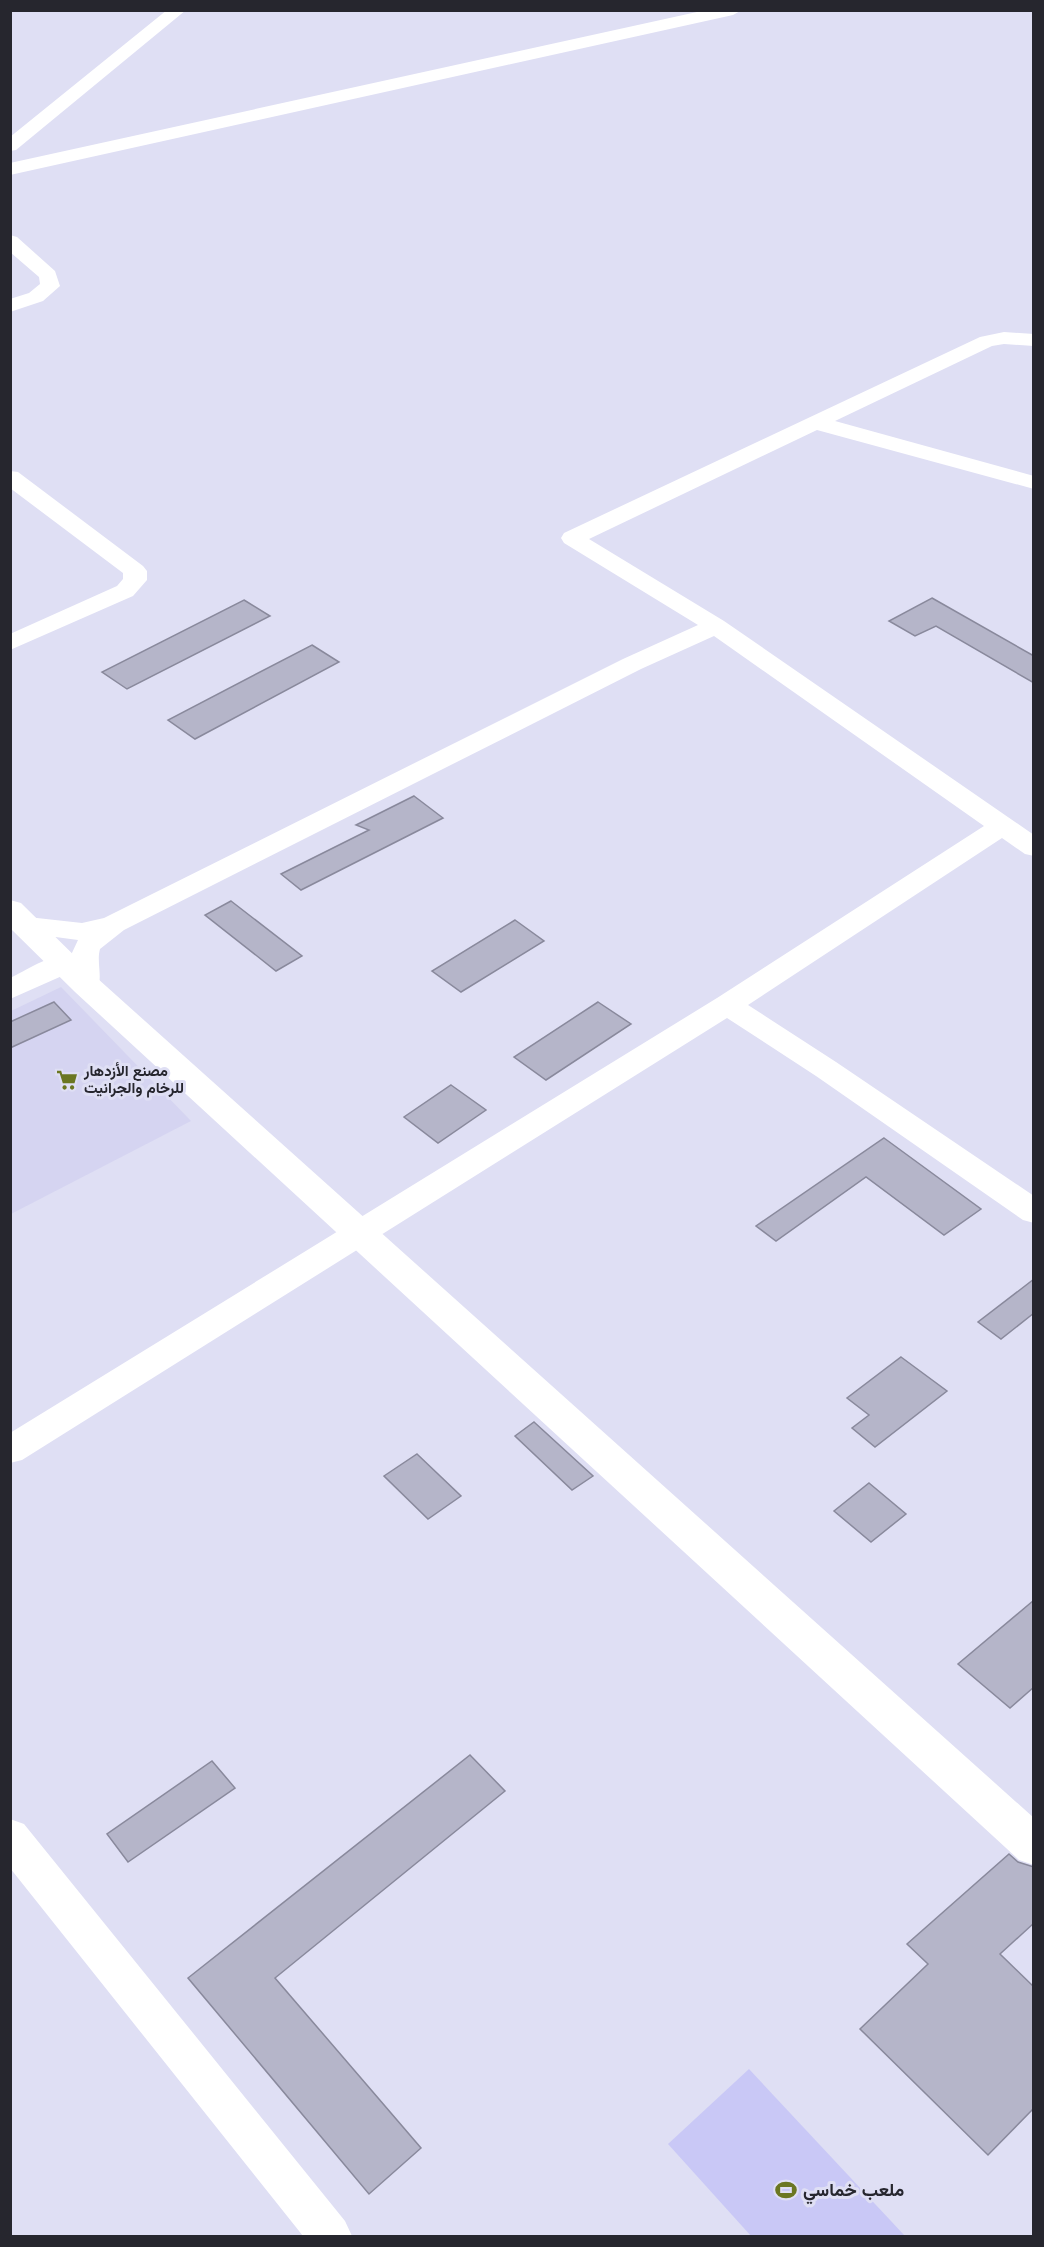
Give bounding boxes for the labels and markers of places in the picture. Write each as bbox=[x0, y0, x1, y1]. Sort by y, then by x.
place label: مصنع الأزدهار للرخام والجرانيت bbox=[83, 1061, 184, 1098]
supermarket icon: مصنع الأزدهار للرخام والجرانيت bbox=[55, 1068, 79, 1092]
sports icon: ملعب خماسي bbox=[774, 2178, 798, 2202]
place label: ملعب خماسي bbox=[803, 2178, 905, 2205]

